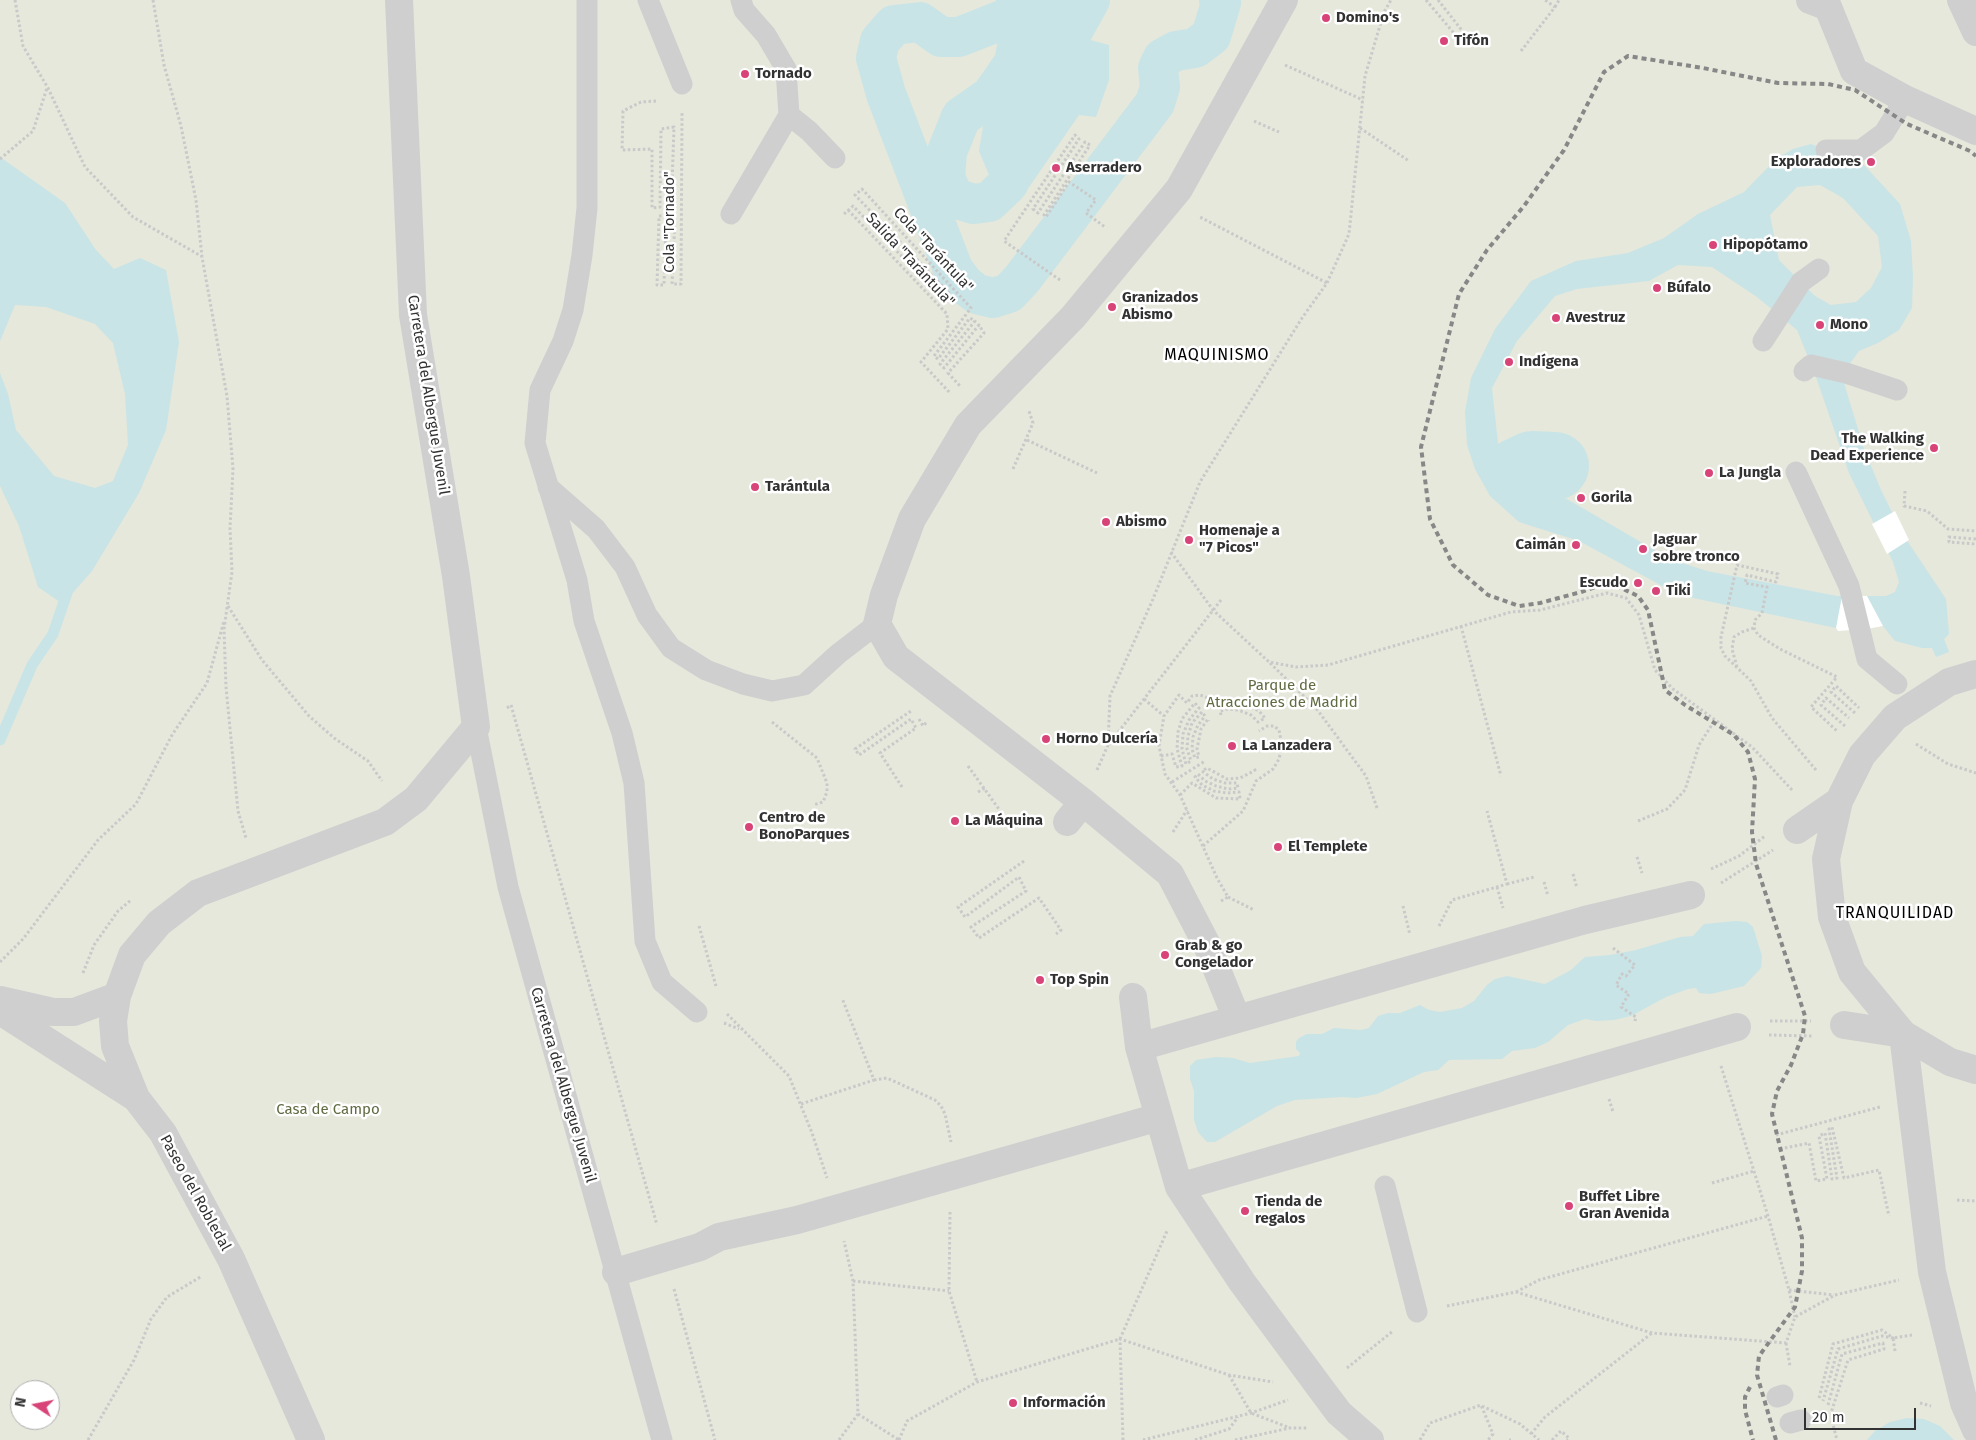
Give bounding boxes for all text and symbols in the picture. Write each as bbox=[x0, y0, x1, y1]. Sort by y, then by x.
place label: Domino's bbox=[1336, 9, 1399, 27]
marker: Domino's bbox=[1320, 12, 1332, 24]
place label: Tifón bbox=[1454, 32, 1489, 50]
marker: Tifón bbox=[1438, 35, 1450, 47]
place label: Tornado bbox=[755, 65, 812, 83]
marker: Tornado bbox=[739, 68, 751, 80]
place label: Exploradores bbox=[1771, 153, 1861, 171]
marker: Exploradores bbox=[1865, 156, 1877, 168]
place label: Aserradero bbox=[1066, 159, 1142, 177]
marker: Aserradero bbox=[1050, 162, 1062, 174]
street label: Cola "Tornado" bbox=[661, 171, 679, 273]
street label: Cola "Tarántula" bbox=[889, 204, 977, 296]
street label: Salida "Tarántula" bbox=[862, 209, 958, 311]
place label: Hipopótamo bbox=[1723, 236, 1808, 254]
marker: Hipopótamo bbox=[1707, 239, 1719, 251]
place label: Búfalo bbox=[1667, 279, 1711, 297]
marker: Búfalo bbox=[1651, 282, 1663, 294]
place label: Granizados Abismo bbox=[1122, 289, 1198, 324]
street label: Carretera del Albergue Juvenil bbox=[403, 294, 453, 496]
marker: Granizados Abismo bbox=[1106, 301, 1118, 313]
place label: Avestruz bbox=[1566, 309, 1625, 327]
marker: Avestruz bbox=[1550, 312, 1562, 324]
place label: Mono bbox=[1830, 316, 1868, 334]
marker: Mono bbox=[1814, 319, 1826, 331]
district label: MAQUINISMO bbox=[1163, 346, 1271, 366]
place label: Indígena bbox=[1519, 353, 1579, 371]
marker: Indígena bbox=[1503, 356, 1515, 368]
place label: The Walking Dead Experience bbox=[1810, 430, 1924, 465]
marker: The Walking Dead Experience bbox=[1928, 442, 1940, 454]
place label: La Jungla bbox=[1719, 464, 1781, 482]
marker: La Jungla bbox=[1703, 467, 1715, 479]
place label: Tarántula bbox=[765, 478, 830, 496]
marker: Tarántula bbox=[749, 481, 761, 493]
place label: Gorila bbox=[1591, 489, 1632, 507]
marker: Gorila bbox=[1575, 492, 1587, 504]
place label: Abismo bbox=[1116, 513, 1167, 531]
marker: Abismo bbox=[1100, 516, 1112, 528]
place label: Homenaje a "7 Picos" bbox=[1199, 522, 1280, 557]
place label: Jaguar sobre tronco bbox=[1653, 531, 1740, 566]
marker: Homenaje a "7 Picos" bbox=[1183, 534, 1195, 546]
place label: Caimán bbox=[1516, 536, 1566, 554]
marker: Caimán bbox=[1570, 539, 1582, 551]
marker: Jaguar sobre tronco bbox=[1637, 543, 1649, 555]
place label: Escudo bbox=[1580, 574, 1628, 592]
marker: Escudo bbox=[1632, 577, 1644, 589]
place label: Tiki bbox=[1666, 582, 1691, 600]
marker: Tiki bbox=[1650, 585, 1662, 597]
park label: Parque de Atracciones de Madrid bbox=[1206, 677, 1358, 712]
place label: Horno Dulcería bbox=[1056, 730, 1158, 748]
marker: Horno Dulcería bbox=[1040, 733, 1052, 745]
place label: La Lanzadera bbox=[1242, 737, 1332, 755]
marker: La Lanzadera bbox=[1226, 740, 1238, 752]
place label: Centro de BonoParques bbox=[759, 809, 850, 844]
place label: La Máquina bbox=[965, 812, 1043, 830]
marker: La Máquina bbox=[949, 815, 961, 827]
marker: Centro de BonoParques bbox=[743, 821, 755, 833]
place label: El Templete bbox=[1288, 838, 1367, 856]
marker: El Templete bbox=[1272, 841, 1284, 853]
district label: TRANQUILIDAD bbox=[1834, 904, 1956, 924]
place label: Grab & go Congelador bbox=[1175, 937, 1253, 972]
marker: Grab & go Congelador bbox=[1159, 949, 1171, 961]
place label: Top Spin bbox=[1050, 971, 1109, 989]
marker: Top Spin bbox=[1034, 974, 1046, 986]
street label: Carretera del Albergue Juvenil bbox=[526, 985, 600, 1185]
park label: Casa de Campo bbox=[276, 1101, 380, 1119]
street label: Paseo del Robledal bbox=[156, 1132, 234, 1254]
place label: Buffet Libre Gran Avenida bbox=[1579, 1188, 1669, 1223]
place label: Tienda de regalos bbox=[1255, 1193, 1322, 1228]
marker: Buffet Libre Gran Avenida bbox=[1563, 1200, 1575, 1212]
marker: Tienda de regalos bbox=[1239, 1205, 1251, 1217]
north arrow bbox=[10, 1380, 60, 1430]
place label: Información bbox=[1023, 1394, 1106, 1412]
text: N bbox=[12, 1396, 30, 1408]
marker: Información bbox=[1007, 1397, 1019, 1409]
scale bar bbox=[1806, 1398, 1918, 1430]
text: 20 m bbox=[1812, 1408, 1845, 1426]

